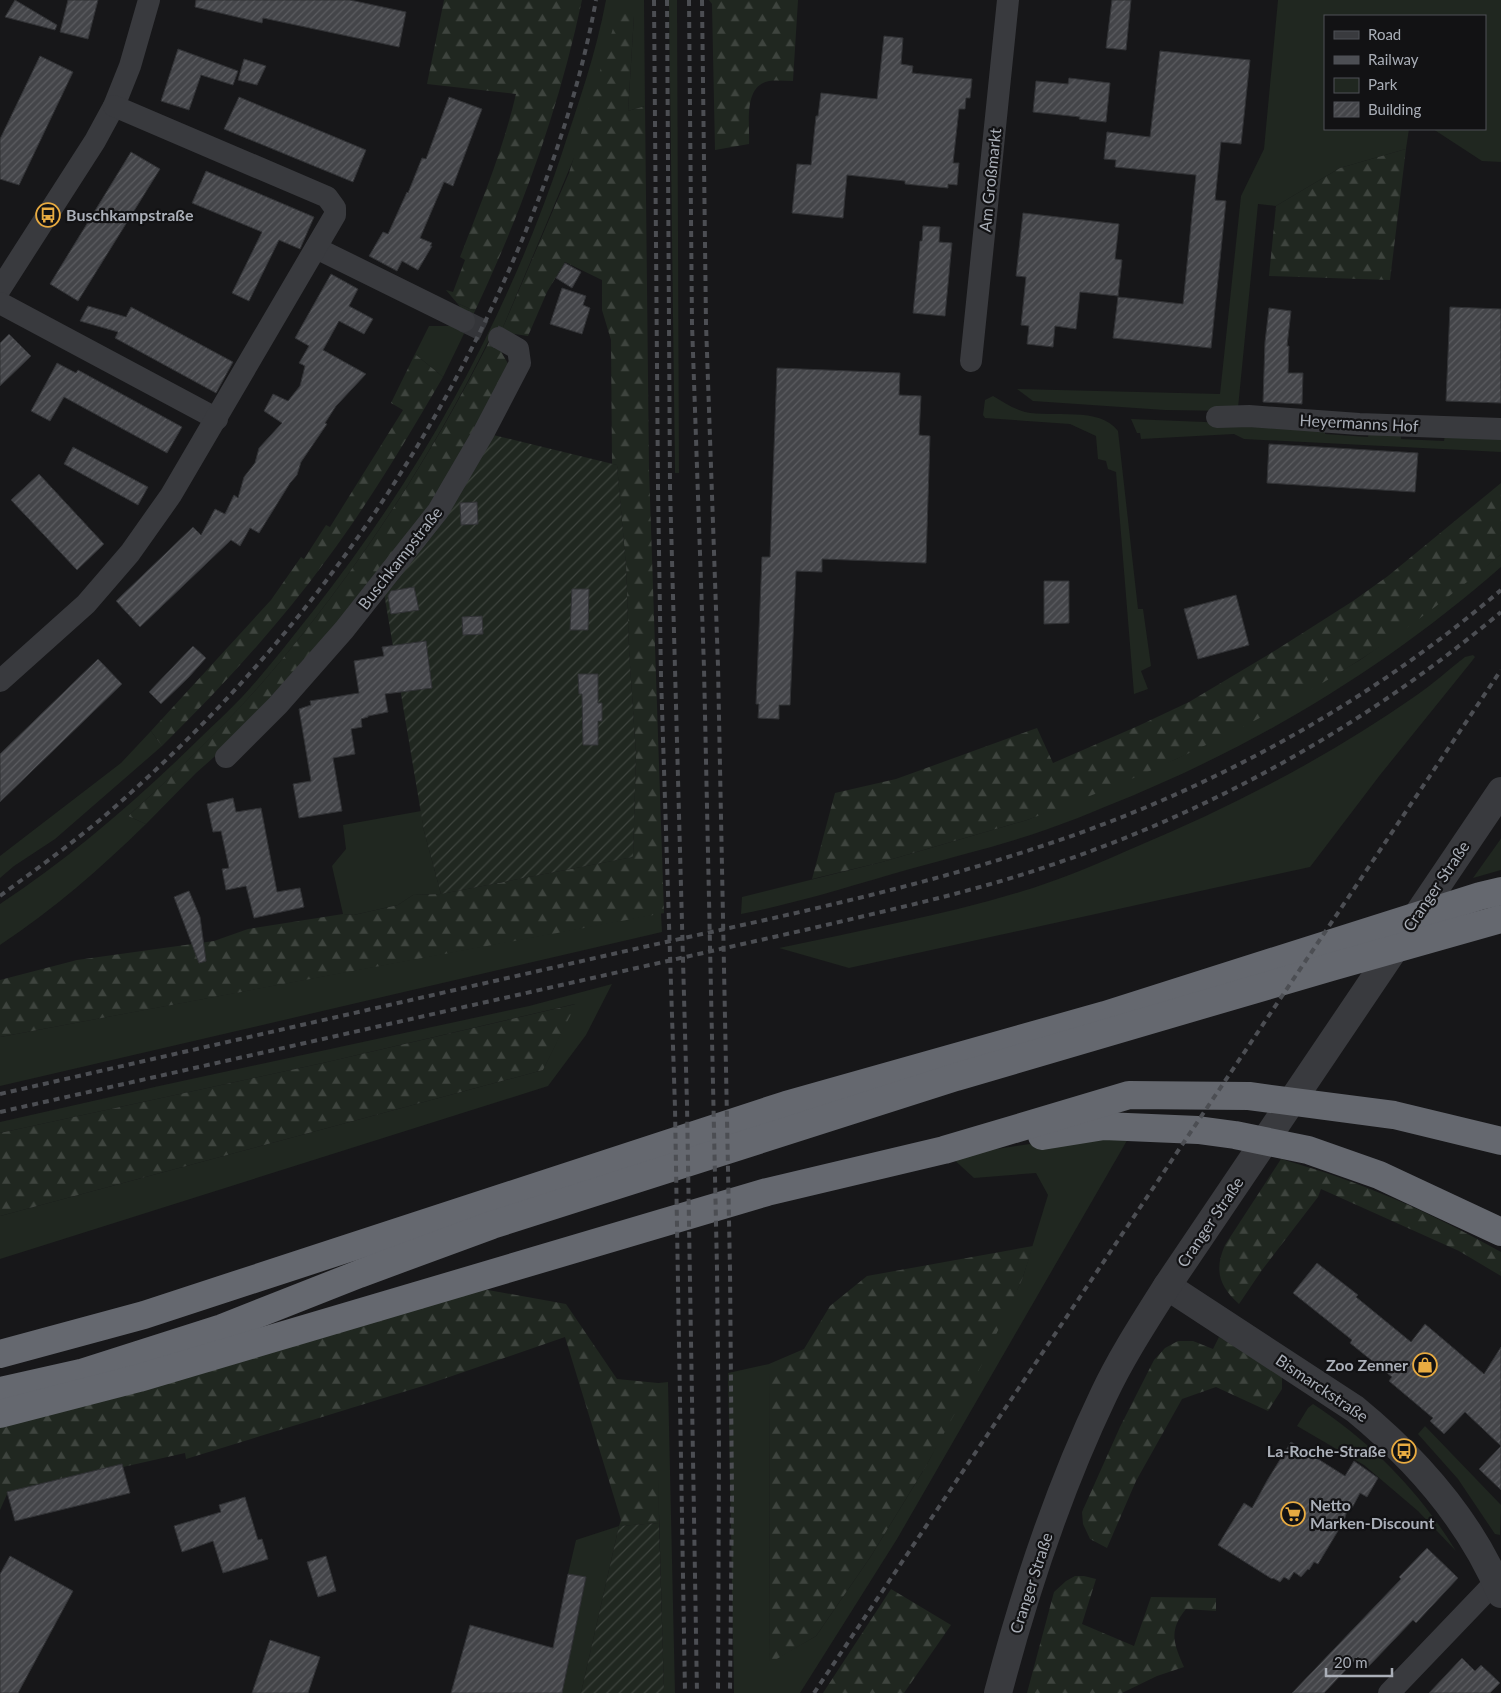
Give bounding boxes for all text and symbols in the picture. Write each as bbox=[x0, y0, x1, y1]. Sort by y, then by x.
legend bbox=[1324, 15, 1486, 130]
text: Road bbox=[1368, 25, 1401, 43]
text: Railway bbox=[1368, 50, 1419, 68]
text: Park bbox=[1368, 75, 1398, 93]
text: Building bbox=[1368, 100, 1421, 118]
street label: Am Großmarkt bbox=[975, 127, 1004, 233]
bus stop icon: Buschkampstraße bbox=[35, 202, 61, 228]
place label: Buschkampstraße bbox=[66, 205, 194, 224]
street label: Heyermanns Hof bbox=[1299, 410, 1419, 435]
street label: Buschkampstraße bbox=[354, 503, 446, 613]
street label: Cranger Straße bbox=[1398, 837, 1473, 935]
street label: Cranger Straße bbox=[1172, 1173, 1247, 1271]
street label: Bismarckstraße bbox=[1272, 1350, 1372, 1425]
shop icon: Zoo Zenner bbox=[1412, 1352, 1438, 1378]
place label: Zoo Zenner bbox=[1326, 1355, 1408, 1374]
bus stop icon: La-Roche-Straße bbox=[1391, 1438, 1417, 1464]
place label: La-Roche-Straße bbox=[1267, 1441, 1386, 1460]
place label: Netto Marken-Discount bbox=[1310, 1495, 1434, 1532]
supermarket icon: Netto Marken-Discount bbox=[1280, 1501, 1306, 1527]
street label: Cranger Straße bbox=[1005, 1530, 1056, 1636]
scale bar bbox=[1326, 1646, 1392, 1678]
text: 20 m bbox=[1334, 1653, 1368, 1671]

